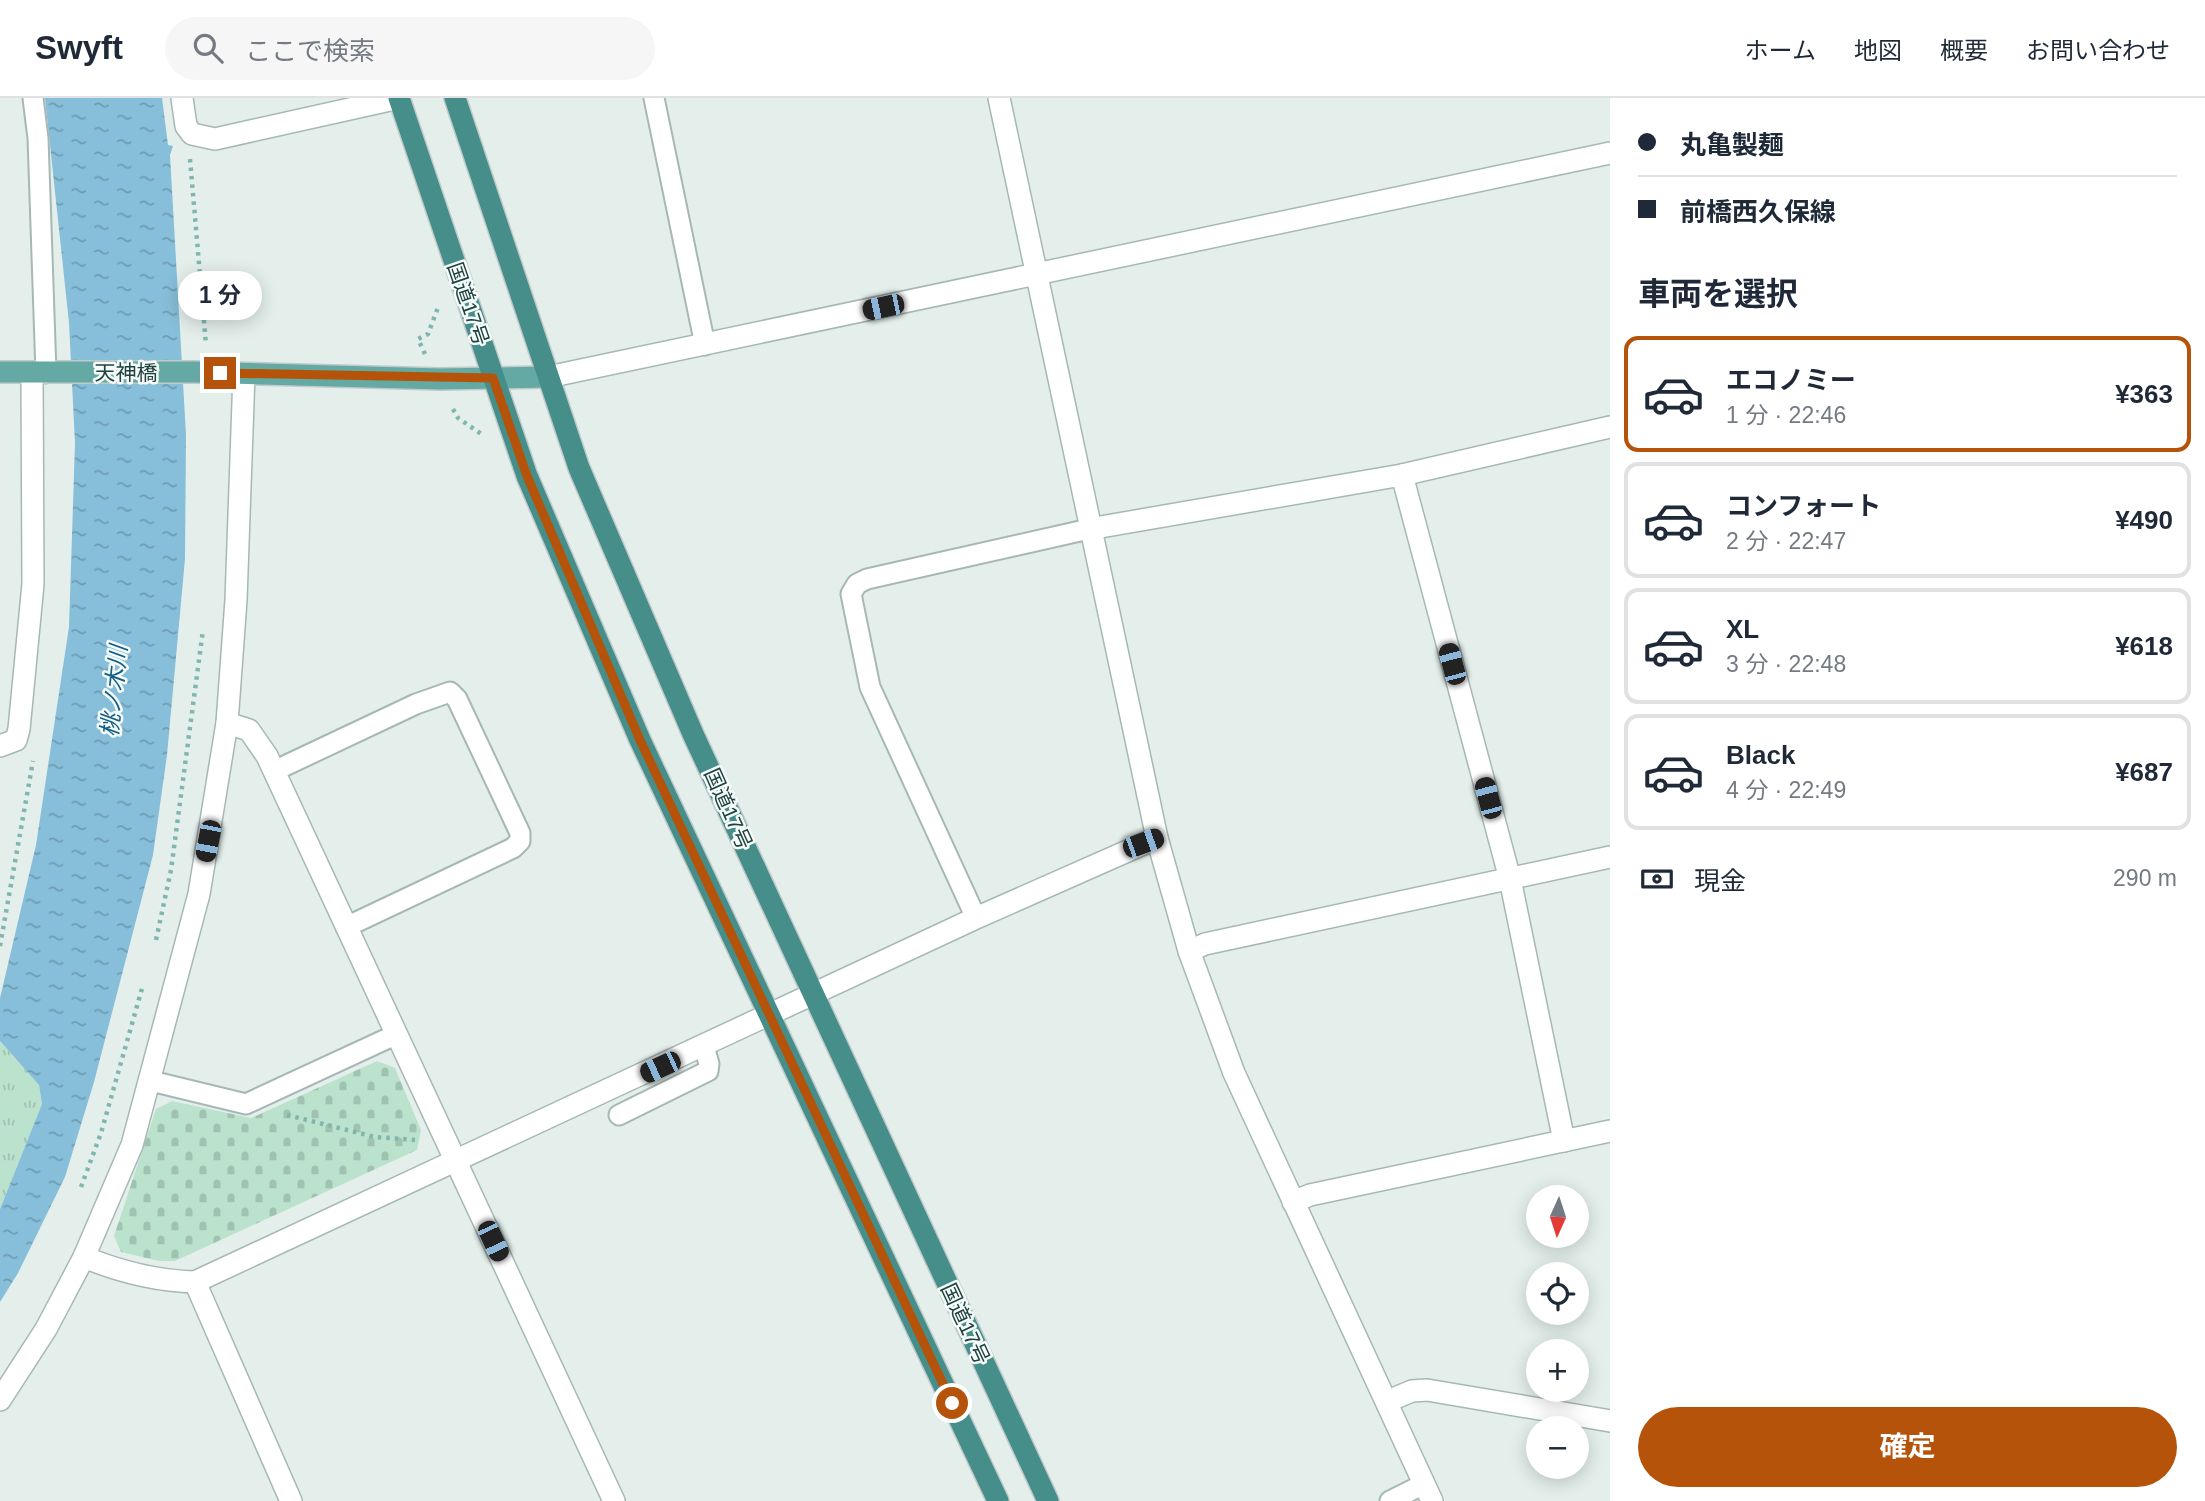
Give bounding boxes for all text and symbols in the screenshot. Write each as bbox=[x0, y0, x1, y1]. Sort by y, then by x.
search box bbox=[165, 17, 655, 80]
text: Swyft bbox=[35, 29, 123, 66]
icon: search bbox=[189, 29, 227, 67]
text: ここで検索 bbox=[245, 36, 375, 66]
text: ホーム bbox=[1745, 37, 1816, 64]
text: 地図 bbox=[1854, 37, 1902, 64]
text: 概要 bbox=[1940, 37, 1988, 64]
text: お問い合わせ bbox=[2026, 37, 2170, 64]
text: 丸亀製麺 bbox=[1680, 130, 1784, 160]
text: 前橋西久保線 bbox=[1680, 197, 1836, 227]
street label: 国道17号 bbox=[444, 259, 493, 348]
callout: 1 分 bbox=[178, 272, 262, 320]
text: 車両を選択 bbox=[1638, 276, 1798, 312]
text: 1 分 bbox=[199, 282, 241, 308]
car bbox=[861, 292, 906, 322]
route end bbox=[204, 357, 236, 389]
street label: 天神橋 bbox=[95, 361, 158, 384]
icon: car bbox=[1642, 363, 1705, 426]
text: エコノミー bbox=[1726, 365, 1856, 395]
text: ¥363 bbox=[2115, 379, 2173, 409]
text: 1 分 · 22:46 bbox=[1726, 402, 1846, 428]
icon: car bbox=[1642, 489, 1705, 552]
text: コンフォート bbox=[1726, 491, 1881, 521]
text: ¥490 bbox=[2115, 505, 2173, 535]
text: 2 分 · 22:47 bbox=[1726, 528, 1846, 554]
text: XL bbox=[1726, 614, 1759, 644]
icon: car bbox=[1642, 615, 1705, 678]
text: ¥618 bbox=[2115, 631, 2173, 661]
water label: 桃ノ木川 bbox=[96, 641, 132, 738]
car bbox=[1437, 641, 1468, 687]
text: 3 分 · 22:48 bbox=[1726, 651, 1846, 677]
text: Black bbox=[1726, 740, 1795, 770]
icon: car bbox=[1642, 741, 1705, 804]
text: ¥687 bbox=[2115, 757, 2173, 787]
street label: 国道17号 bbox=[700, 765, 757, 853]
car bbox=[1473, 775, 1504, 821]
text: 4 分 · 22:49 bbox=[1726, 777, 1846, 803]
car bbox=[194, 818, 223, 864]
car bbox=[1120, 826, 1167, 860]
icon: cash bbox=[1638, 860, 1676, 898]
text: 290 m bbox=[2113, 865, 2177, 891]
text: 現金 bbox=[1694, 866, 1746, 896]
car bbox=[637, 1049, 684, 1085]
north arrow bbox=[1526, 1185, 1589, 1248]
map controls bbox=[1526, 1185, 1589, 1479]
car bbox=[475, 1218, 512, 1264]
button: locate bbox=[1526, 1262, 1589, 1325]
street label: 国道17号 bbox=[937, 1280, 994, 1368]
button: + bbox=[1526, 1339, 1589, 1402]
route start bbox=[936, 1387, 968, 1419]
button: 確定 bbox=[1638, 1407, 2177, 1487]
button: − bbox=[1526, 1416, 1589, 1479]

